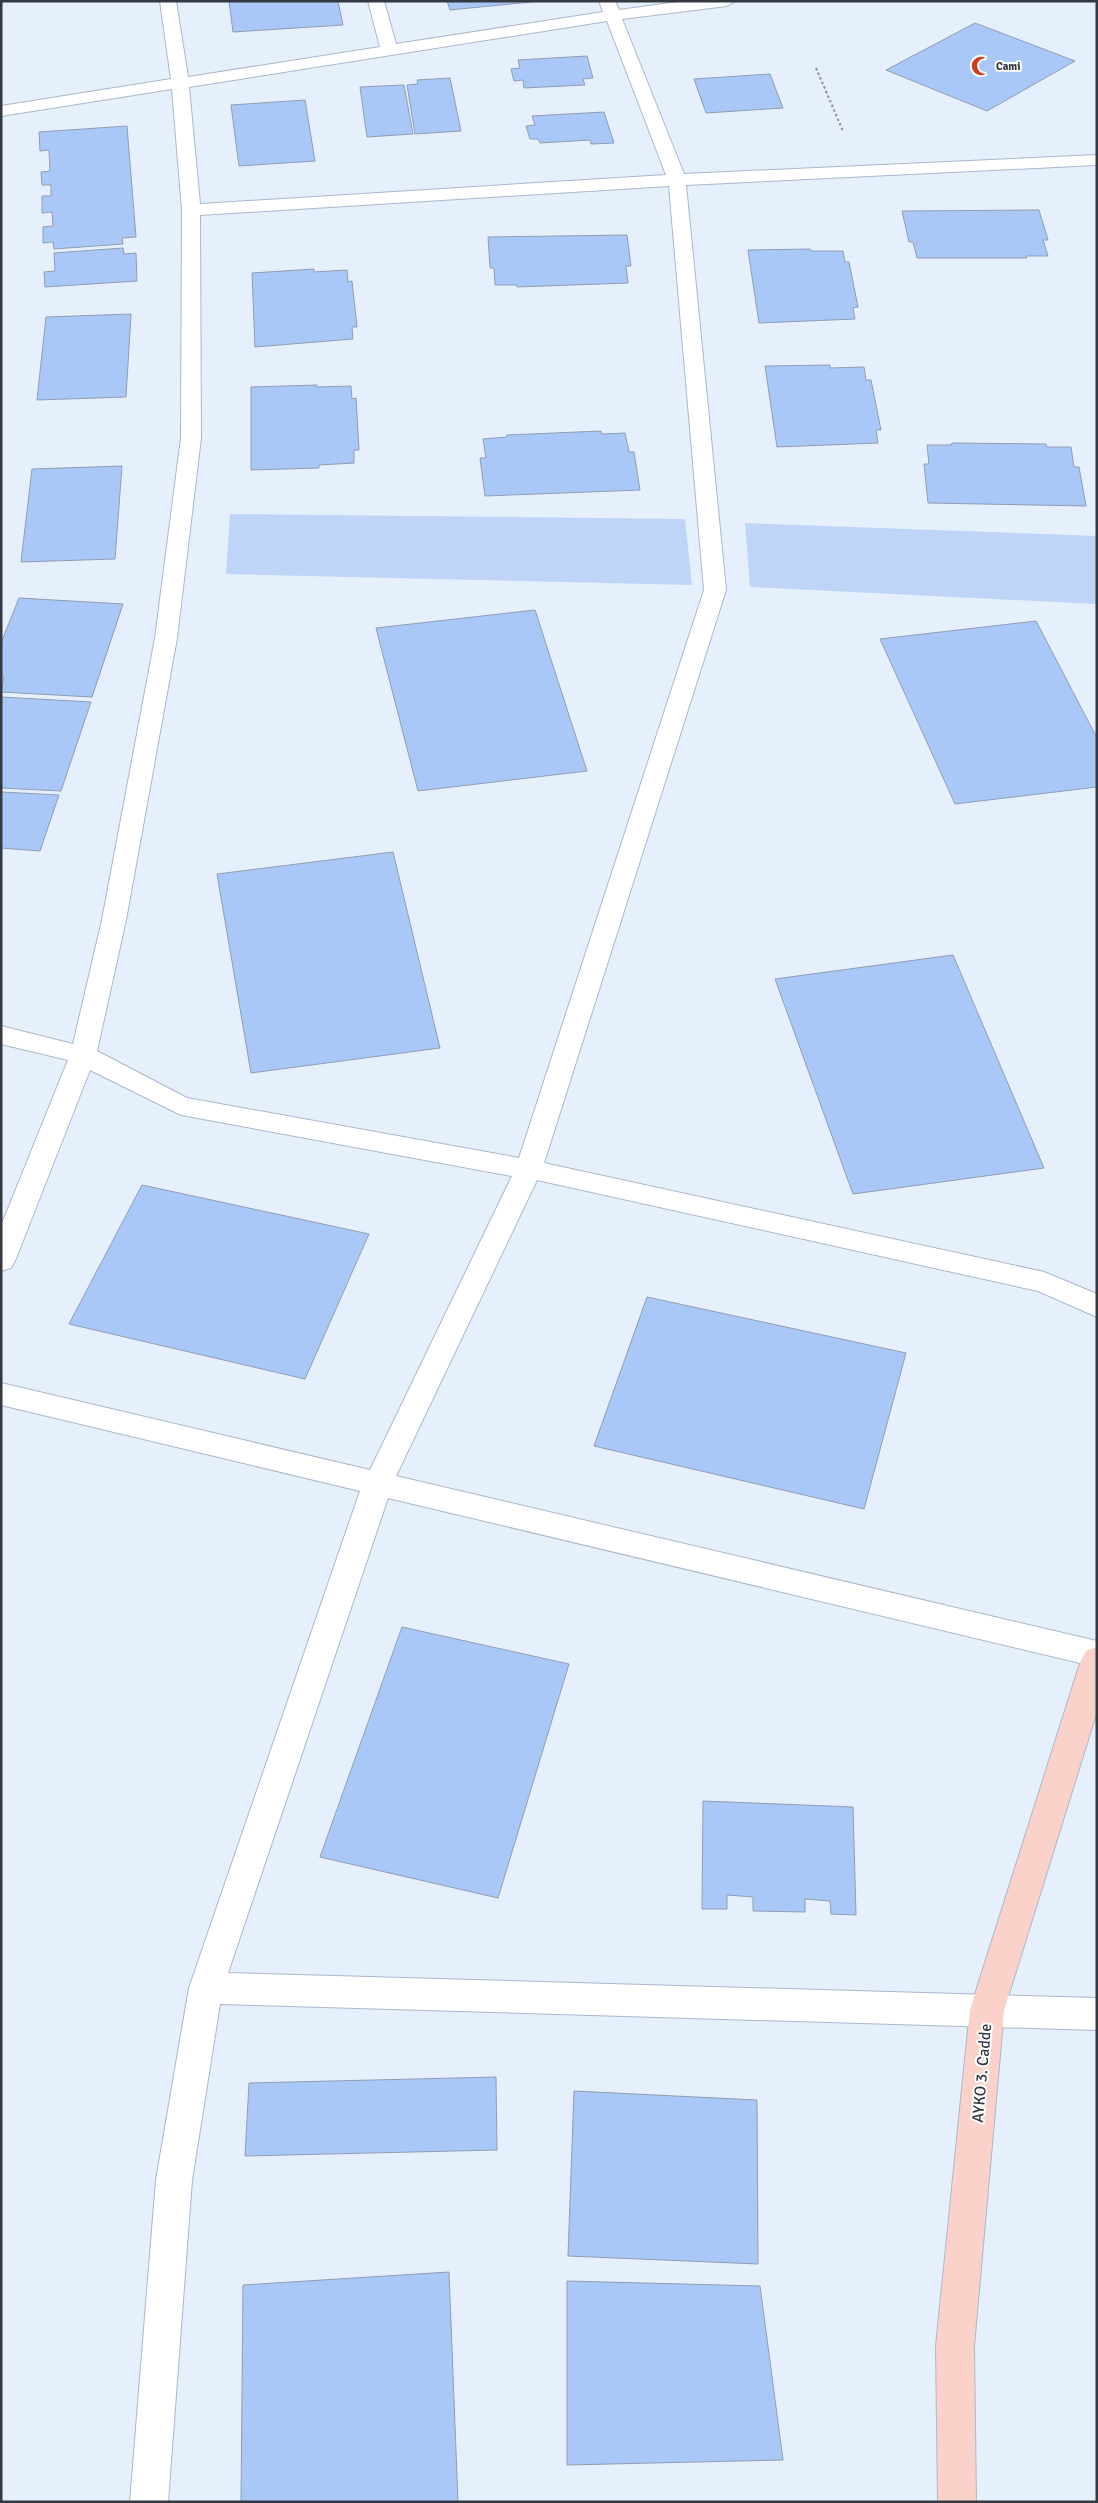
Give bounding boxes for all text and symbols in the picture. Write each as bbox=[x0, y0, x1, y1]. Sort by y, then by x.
mosque icon: Cami bbox=[970, 55, 992, 77]
place label: Cami bbox=[996, 60, 1021, 73]
street label: AYKO 3. Cadde bbox=[968, 2023, 996, 2123]

